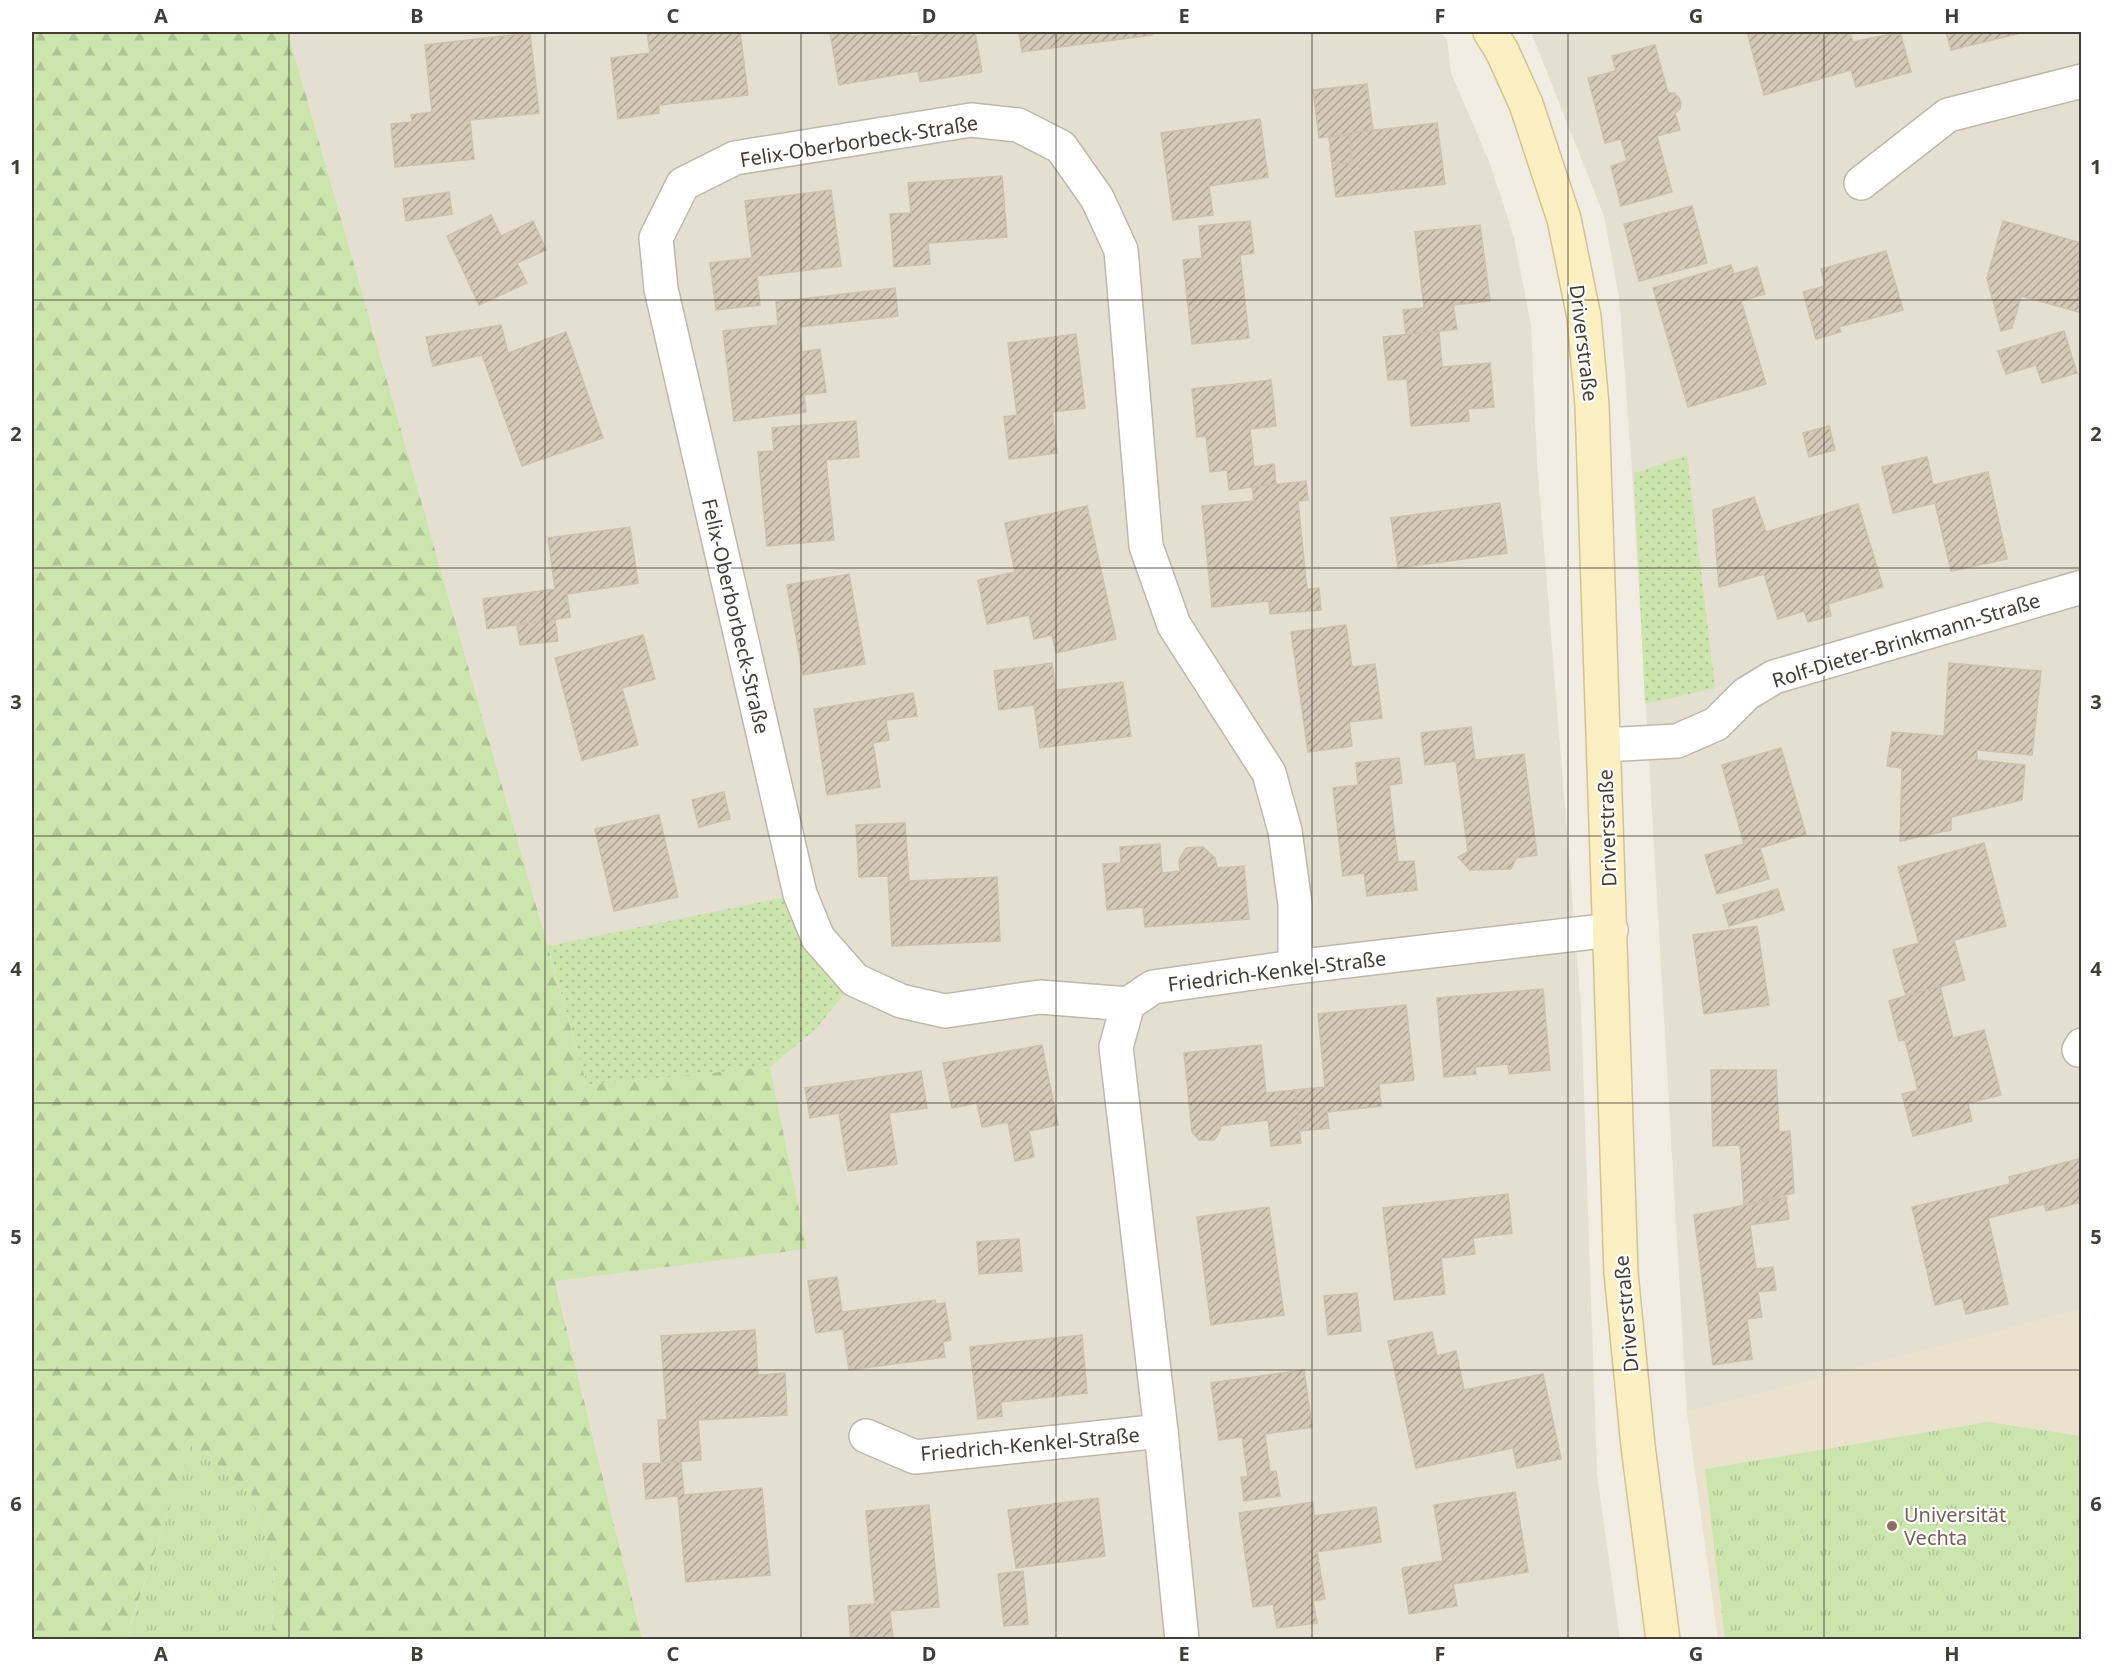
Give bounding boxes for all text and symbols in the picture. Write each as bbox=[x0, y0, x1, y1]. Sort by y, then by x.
text: A bbox=[154, 2, 168, 29]
text: B bbox=[410, 2, 424, 29]
text: C bbox=[667, 2, 680, 29]
text: D bbox=[922, 2, 936, 29]
text: E bbox=[1178, 2, 1190, 29]
text: F bbox=[1435, 2, 1445, 29]
text: G bbox=[1689, 2, 1703, 29]
text: H bbox=[1944, 2, 1960, 29]
street label: Felix-Oberborbeck-Straße bbox=[738, 109, 980, 173]
text: 1 bbox=[10, 153, 22, 180]
text: 1 bbox=[2090, 153, 2102, 180]
street label: Driverstraße bbox=[1563, 283, 1605, 403]
text: 2 bbox=[10, 420, 22, 447]
text: 2 bbox=[2090, 420, 2102, 447]
street label: Felix-Oberborbeck-Straße bbox=[696, 496, 776, 736]
street label: Rolf-Dieter-Brinkmann-Straße bbox=[1769, 586, 2043, 694]
text: 3 bbox=[10, 688, 22, 715]
text: 3 bbox=[2090, 688, 2102, 715]
street label: Driverstraße bbox=[1591, 769, 1623, 887]
street label: Friedrich-Kenkel-Straße bbox=[1166, 944, 1388, 998]
text: 4 bbox=[10, 955, 22, 982]
text: 4 bbox=[2090, 955, 2102, 982]
text: 5 bbox=[10, 1223, 22, 1250]
text: 5 bbox=[2090, 1223, 2102, 1250]
street label: Driverstraße bbox=[1607, 1254, 1645, 1374]
street label: Friedrich-Kenkel-Straße bbox=[919, 1421, 1141, 1467]
text: 6 bbox=[10, 1490, 22, 1517]
text: 6 bbox=[2090, 1490, 2102, 1517]
place label: Universität Vechta bbox=[1904, 1501, 2006, 1551]
marker: Universität Vechta bbox=[1885, 1519, 1899, 1533]
text: A bbox=[154, 1640, 168, 1667]
text: B bbox=[410, 1640, 424, 1667]
text: C bbox=[667, 1640, 680, 1667]
text: D bbox=[922, 1640, 936, 1667]
text: E bbox=[1178, 1640, 1190, 1667]
text: F bbox=[1435, 1640, 1445, 1667]
text: G bbox=[1689, 1640, 1703, 1667]
text: H bbox=[1944, 1640, 1960, 1667]

